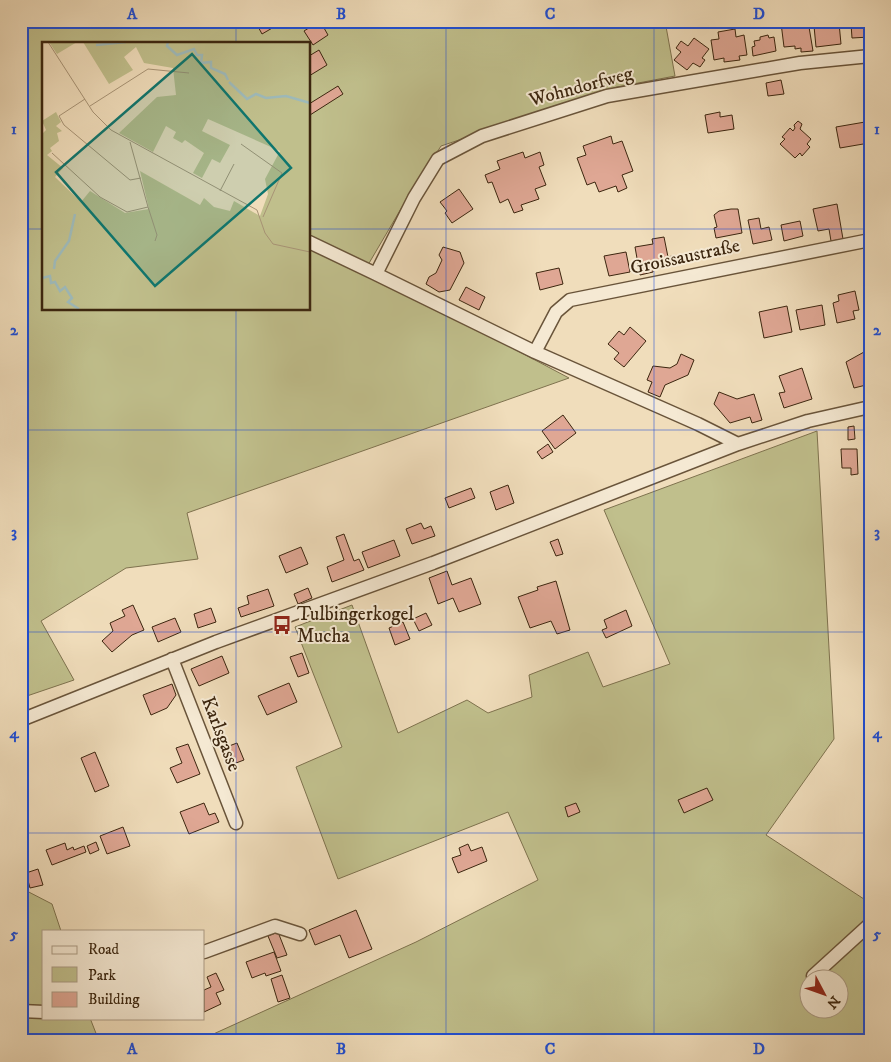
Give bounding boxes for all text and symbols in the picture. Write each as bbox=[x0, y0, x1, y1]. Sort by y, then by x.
text: A bbox=[126, 4, 138, 24]
text: B bbox=[336, 4, 346, 24]
text: C bbox=[545, 4, 555, 24]
text: D bbox=[753, 4, 765, 24]
inset map bbox=[42, 42, 310, 310]
street label: Wohndorfweg bbox=[526, 62, 636, 112]
text: 1 bbox=[11, 119, 17, 139]
text: 1 bbox=[874, 119, 880, 139]
street label: Groissaustraße bbox=[628, 234, 742, 280]
text: 2 bbox=[10, 320, 19, 340]
text: 2 bbox=[873, 320, 882, 340]
text: 3 bbox=[11, 522, 17, 542]
text: 3 bbox=[874, 522, 880, 542]
place label: Tulbingerkogel Mucha bbox=[297, 603, 414, 648]
bus stop icon: Tulbingerkogel Mucha bbox=[271, 614, 293, 636]
street label: Karlsgasse bbox=[196, 693, 246, 775]
text: 4 bbox=[8, 723, 19, 743]
text: 4 bbox=[871, 723, 882, 743]
text: 5 bbox=[9, 924, 18, 944]
text: 5 bbox=[872, 924, 881, 944]
legend bbox=[42, 930, 205, 1020]
text: Road bbox=[88, 940, 120, 959]
text: Park bbox=[88, 966, 117, 985]
north arrow bbox=[798, 970, 848, 1020]
text: Building bbox=[88, 990, 140, 1009]
text: N bbox=[822, 992, 844, 1012]
text: A bbox=[126, 1039, 138, 1059]
text: B bbox=[336, 1039, 346, 1059]
text: C bbox=[545, 1039, 555, 1059]
text: D bbox=[753, 1039, 765, 1059]

